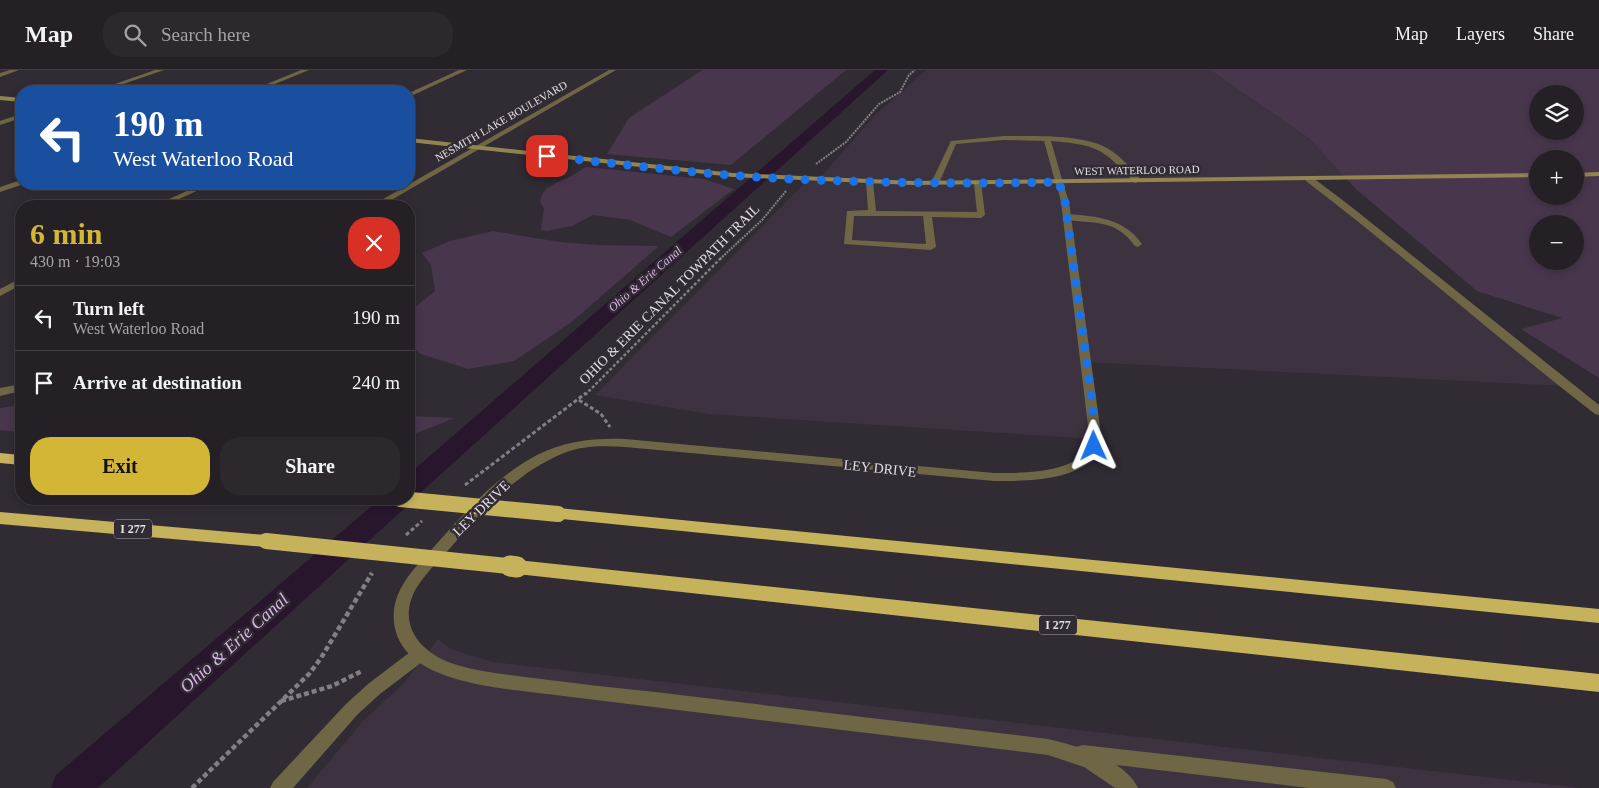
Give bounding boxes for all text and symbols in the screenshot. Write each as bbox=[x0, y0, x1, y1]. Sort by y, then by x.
search box bbox=[103, 12, 453, 57]
text: Map bbox=[25, 21, 73, 47]
icon: search bbox=[121, 21, 149, 49]
text: Search here bbox=[161, 24, 250, 45]
text: Map bbox=[1395, 24, 1428, 44]
text: Layers bbox=[1456, 24, 1505, 44]
text: Share bbox=[1533, 24, 1574, 44]
street label: NESMITH LAKE BOULEVARD bbox=[433, 78, 569, 164]
map controls bbox=[1529, 85, 1584, 270]
button: layers bbox=[1529, 85, 1584, 140]
icon: left bbox=[30, 105, 95, 170]
text: 190 m bbox=[113, 105, 203, 144]
pin bbox=[526, 135, 568, 177]
icon: arrive bbox=[533, 142, 561, 170]
text: West Waterloo Road bbox=[113, 146, 294, 171]
button: + bbox=[1529, 150, 1584, 205]
street label: WEST WATERLOO ROAD bbox=[1074, 163, 1200, 177]
street label: OHIO & ERIE CANAL TOWPATH TRAIL bbox=[576, 201, 762, 387]
button: − bbox=[1529, 215, 1584, 270]
text: 6 min bbox=[30, 217, 103, 250]
button: close bbox=[348, 217, 400, 269]
water label: Ohio & Erie Canal bbox=[606, 243, 685, 315]
text: 430 m · 19:03 bbox=[30, 253, 120, 270]
text: Turn left bbox=[73, 298, 145, 319]
icon: left bbox=[30, 304, 58, 332]
text: 190 m bbox=[352, 307, 400, 328]
text: West Waterloo Road bbox=[73, 320, 204, 337]
icon: arrive bbox=[30, 369, 58, 397]
text: Arrive at destination bbox=[73, 372, 242, 393]
text: 240 m bbox=[352, 372, 400, 393]
position arrow bbox=[1067, 419, 1119, 471]
button: Exit bbox=[30, 437, 210, 495]
button: Share bbox=[220, 437, 400, 495]
street label: LEY DRIVE bbox=[843, 457, 917, 480]
street label: LEY DRIVE bbox=[450, 478, 513, 539]
road number: I 277 bbox=[114, 519, 152, 538]
water label: Ohio & Erie Canal bbox=[176, 589, 292, 697]
road number: I 277 bbox=[1039, 616, 1077, 634]

